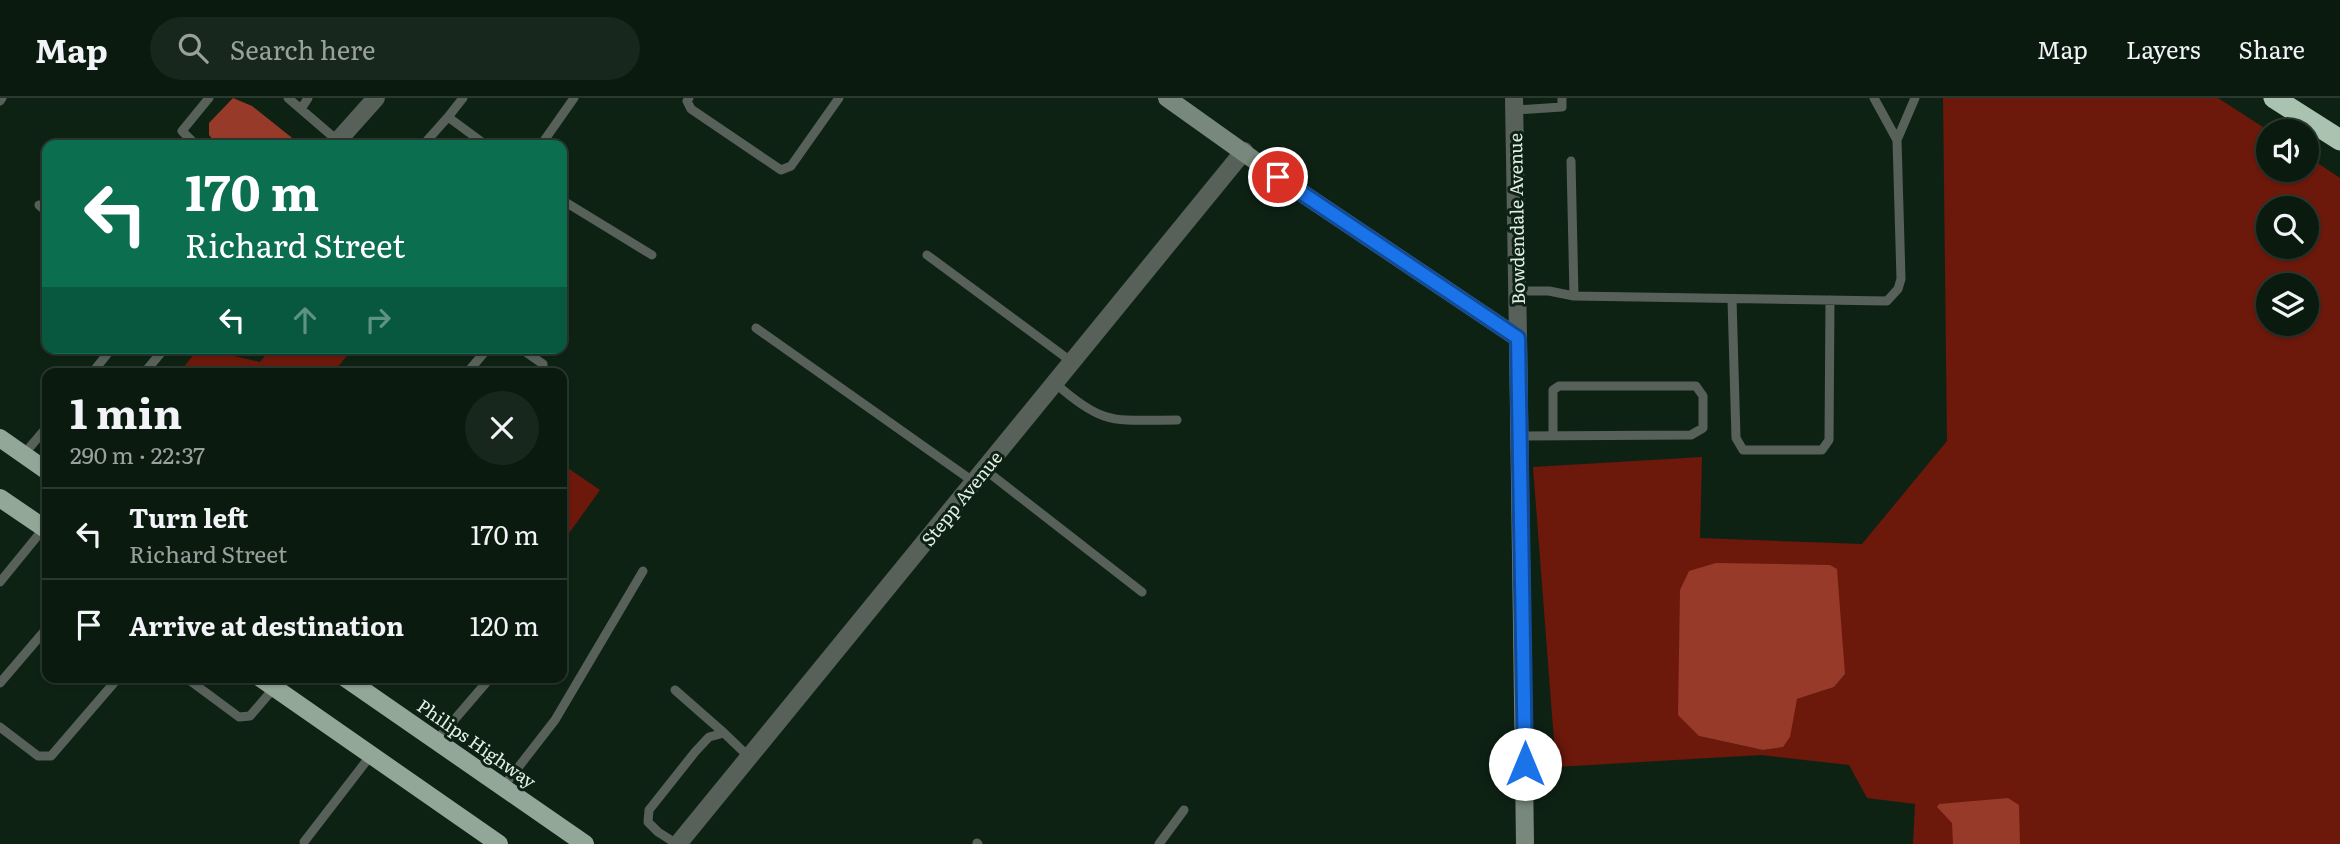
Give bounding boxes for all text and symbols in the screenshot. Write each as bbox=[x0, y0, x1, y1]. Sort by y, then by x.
search box bbox=[150, 17, 640, 80]
text: Map bbox=[35, 24, 108, 73]
icon: search bbox=[174, 29, 212, 67]
text: Search here bbox=[230, 29, 376, 68]
text: Map bbox=[2037, 31, 2088, 66]
text: Layers bbox=[2126, 31, 2200, 66]
text: Share bbox=[2238, 31, 2305, 66]
map controls bbox=[2256, 119, 2319, 336]
button: sound bbox=[2256, 119, 2319, 182]
street label: Bowdendale Avenue bbox=[1501, 133, 1531, 305]
pin bbox=[1248, 147, 1308, 207]
text: 170 m bbox=[185, 153, 319, 226]
icon: arrive bbox=[1259, 158, 1297, 196]
icon: left bbox=[70, 168, 161, 259]
button: search bbox=[2256, 196, 2319, 259]
text: Richard Street bbox=[185, 220, 405, 268]
button: layers bbox=[2256, 273, 2319, 336]
icon: left bbox=[213, 301, 251, 339]
icon: ahead bbox=[286, 301, 324, 339]
icon: right bbox=[359, 301, 397, 339]
text: 1 min bbox=[70, 380, 182, 442]
button: close bbox=[465, 391, 539, 465]
text: 290 m · 22:37 bbox=[70, 437, 205, 471]
street label: Stepp Avenue bbox=[914, 445, 1008, 551]
text: Turn left bbox=[129, 497, 248, 536]
text: 170 m bbox=[471, 514, 539, 553]
icon: left bbox=[70, 515, 108, 553]
text: Richard Street bbox=[129, 536, 287, 570]
text: Arrive at destination bbox=[129, 605, 404, 644]
text: 120 m bbox=[470, 605, 539, 644]
icon: arrive bbox=[70, 606, 108, 644]
street label: Philips Highway bbox=[412, 692, 543, 795]
position arrow bbox=[1488, 727, 1562, 801]

